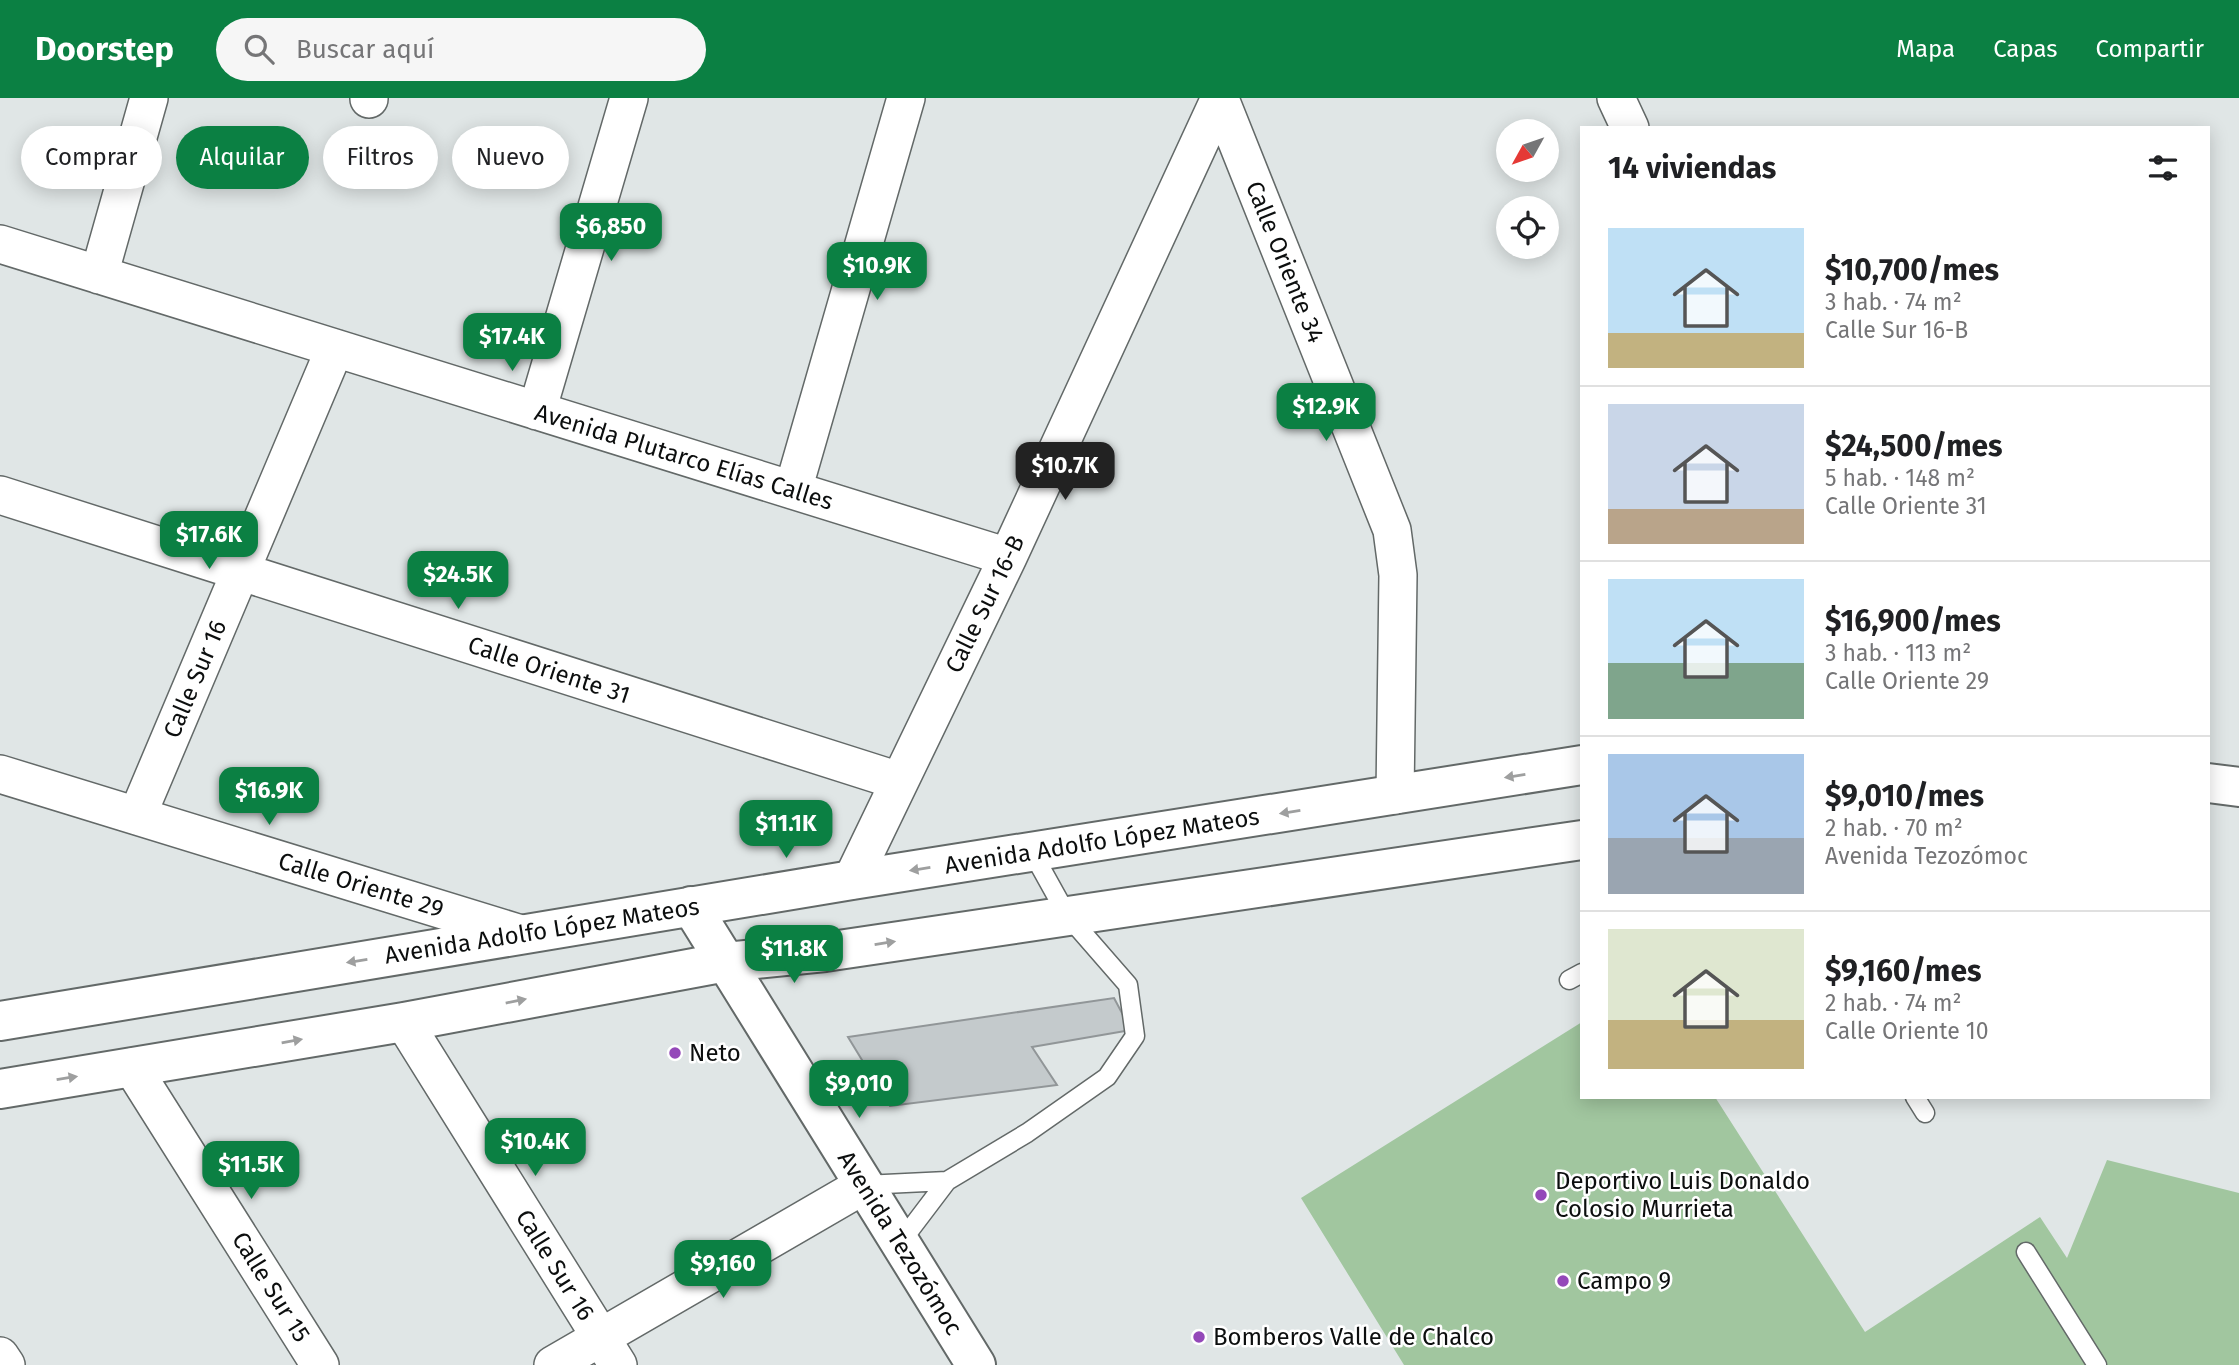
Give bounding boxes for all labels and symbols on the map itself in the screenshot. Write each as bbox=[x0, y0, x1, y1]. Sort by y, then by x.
north arrow bbox=[1496, 119, 1559, 182]
street label: Calle Oriente 34 bbox=[1240, 177, 1330, 347]
pin: $6,850 bbox=[554, 204, 668, 263]
pin: $10.9K bbox=[820, 242, 934, 302]
pin: $17.4K bbox=[455, 314, 569, 373]
pin: $12.9K bbox=[1269, 384, 1383, 443]
street label: Avenida Plutarco Elías Calles bbox=[531, 398, 837, 516]
pin: $10.7K bbox=[1008, 442, 1122, 502]
pin: $17.6K bbox=[152, 512, 266, 571]
street label: Calle Sur 16-B bbox=[940, 531, 1030, 677]
pin: $24.5K bbox=[401, 552, 515, 611]
street label: Calle Sur 16 bbox=[158, 616, 232, 742]
street label: Calle Oriente 31 bbox=[464, 631, 634, 709]
pin: $16.9K bbox=[212, 768, 326, 827]
one-way arrow bbox=[1504, 771, 1526, 782]
pin: $11.1K bbox=[729, 800, 843, 860]
street label: Avenida Adolfo López Mateos bbox=[943, 802, 1261, 880]
one-way arrow bbox=[1279, 806, 1301, 817]
street label: Calle Oriente 29 bbox=[275, 847, 447, 923]
one-way arrow bbox=[909, 864, 931, 875]
street label: Avenida Adolfo López Mateos bbox=[383, 892, 701, 970]
pin: $11.8K bbox=[737, 926, 851, 985]
one-way arrow bbox=[875, 937, 897, 948]
one-way arrow bbox=[346, 956, 368, 967]
one-way arrow bbox=[505, 995, 527, 1006]
one-way arrow bbox=[281, 1035, 303, 1046]
place label: Neto bbox=[689, 1039, 741, 1067]
marker: Neto bbox=[667, 1045, 683, 1061]
pin: $9,010 bbox=[802, 1060, 916, 1120]
one-way arrow bbox=[56, 1072, 78, 1083]
pin: $10.4K bbox=[478, 1118, 592, 1178]
pin: $11.5K bbox=[194, 1142, 308, 1201]
street label: Avenida Tezozómoc bbox=[832, 1146, 968, 1340]
place label: Deportivo Luis Donaldo Colosio Murrieta bbox=[1555, 1167, 1810, 1223]
marker: Deportivo Luis Donaldo Colosio Murrieta bbox=[1533, 1187, 1549, 1203]
street label: Calle Sur 16 bbox=[510, 1204, 600, 1326]
street label: Calle Sur 15 bbox=[226, 1227, 316, 1347]
pin: $9,160 bbox=[666, 1240, 780, 1300]
place label: Campo 9 bbox=[1577, 1267, 1671, 1295]
marker: Campo 9 bbox=[1555, 1273, 1571, 1289]
place label: Bomberos Valle de Chalco bbox=[1213, 1323, 1494, 1351]
marker: Bomberos Valle de Chalco bbox=[1191, 1329, 1207, 1345]

